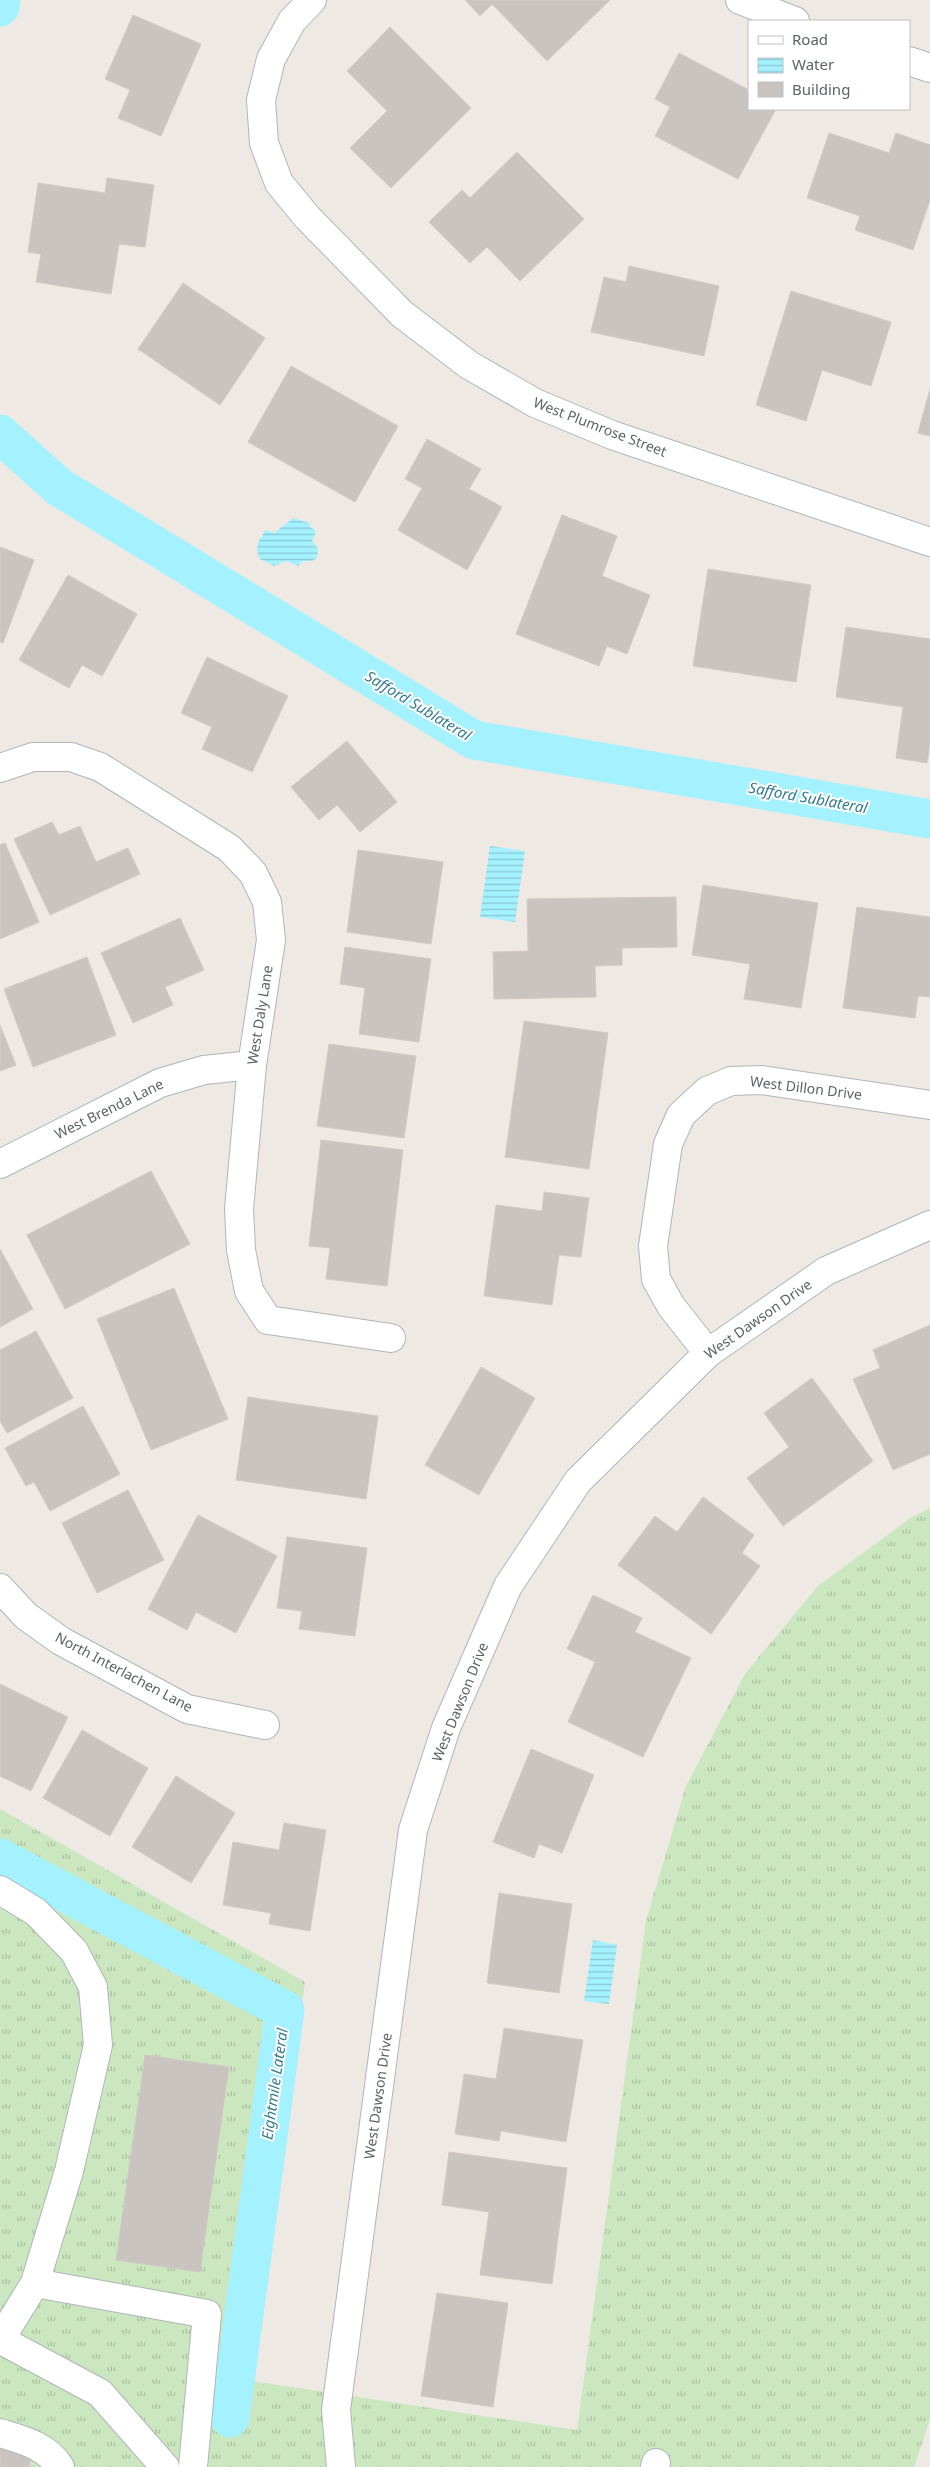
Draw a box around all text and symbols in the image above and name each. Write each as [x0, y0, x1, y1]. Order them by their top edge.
legend [748, 20, 910, 110]
text: Road [792, 29, 828, 49]
text: Water [792, 54, 834, 74]
text: Building [792, 79, 850, 99]
street label: West Plumrose Street [531, 392, 669, 461]
water label: Safford Sublateral [362, 666, 476, 745]
water label: Safford Sublateral [747, 777, 870, 817]
street label: West Daly Lane [242, 964, 277, 1066]
street label: West Dillon Drive [749, 1071, 863, 1104]
street label: West Brenda Lane [51, 1074, 167, 1143]
street label: West Dawson Drive [700, 1274, 815, 1363]
street label: North Interlachen Lane [52, 1627, 196, 1716]
street label: West Dawson Drive [427, 1639, 492, 1764]
water label: Eightmile Lateral [256, 2026, 292, 2141]
street label: West Dawson Drive [359, 2032, 396, 2160]

